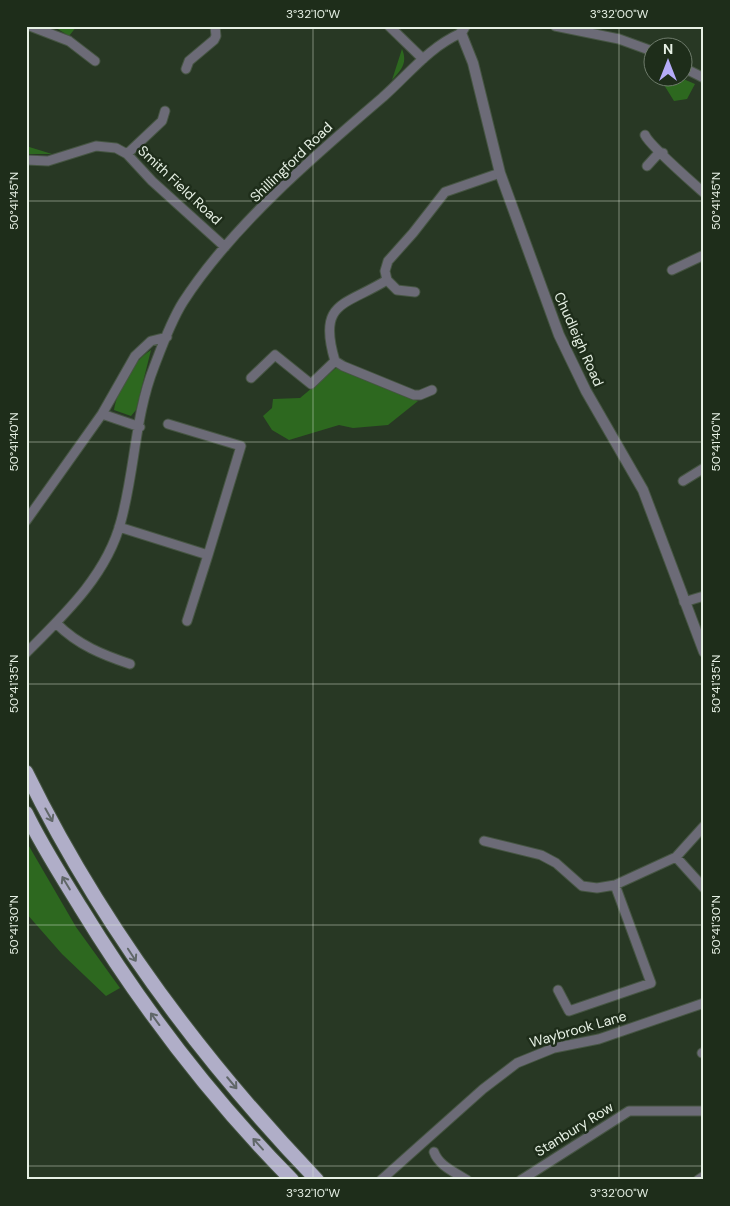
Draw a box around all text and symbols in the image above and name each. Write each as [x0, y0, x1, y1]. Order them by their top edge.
text: 3°32'10"W [286, 6, 340, 22]
text: 3°32'00"W [590, 6, 649, 22]
north arrow [642, 38, 692, 88]
text: N [663, 40, 673, 58]
street label: Shillingford Road [246, 118, 336, 206]
street label: Smith Field Road [134, 142, 226, 228]
text: 50°41'45"N [6, 172, 22, 230]
text: 50°41'45"N [708, 172, 724, 230]
street label: Chudleigh Road [550, 289, 608, 389]
text: 50°41'40"N [6, 412, 22, 472]
text: 50°41'40"N [708, 412, 724, 472]
text: 50°41'35"N [6, 655, 22, 713]
text: 50°41'35"N [708, 655, 724, 713]
one-way arrow [44, 808, 54, 822]
one-way arrow [60, 877, 70, 891]
text: 50°41'30"N [6, 895, 22, 955]
text: 50°41'30"N [708, 895, 724, 955]
one-way arrow [127, 947, 137, 961]
street label: Waybrook Lane [527, 1007, 629, 1051]
one-way arrow [150, 1012, 160, 1026]
one-way arrow [226, 1076, 237, 1089]
street label: Stanbury Row [531, 1098, 617, 1160]
one-way arrow [252, 1138, 264, 1151]
text: 3°32'10"W [286, 1185, 340, 1201]
text: 3°32'00"W [590, 1185, 649, 1201]

